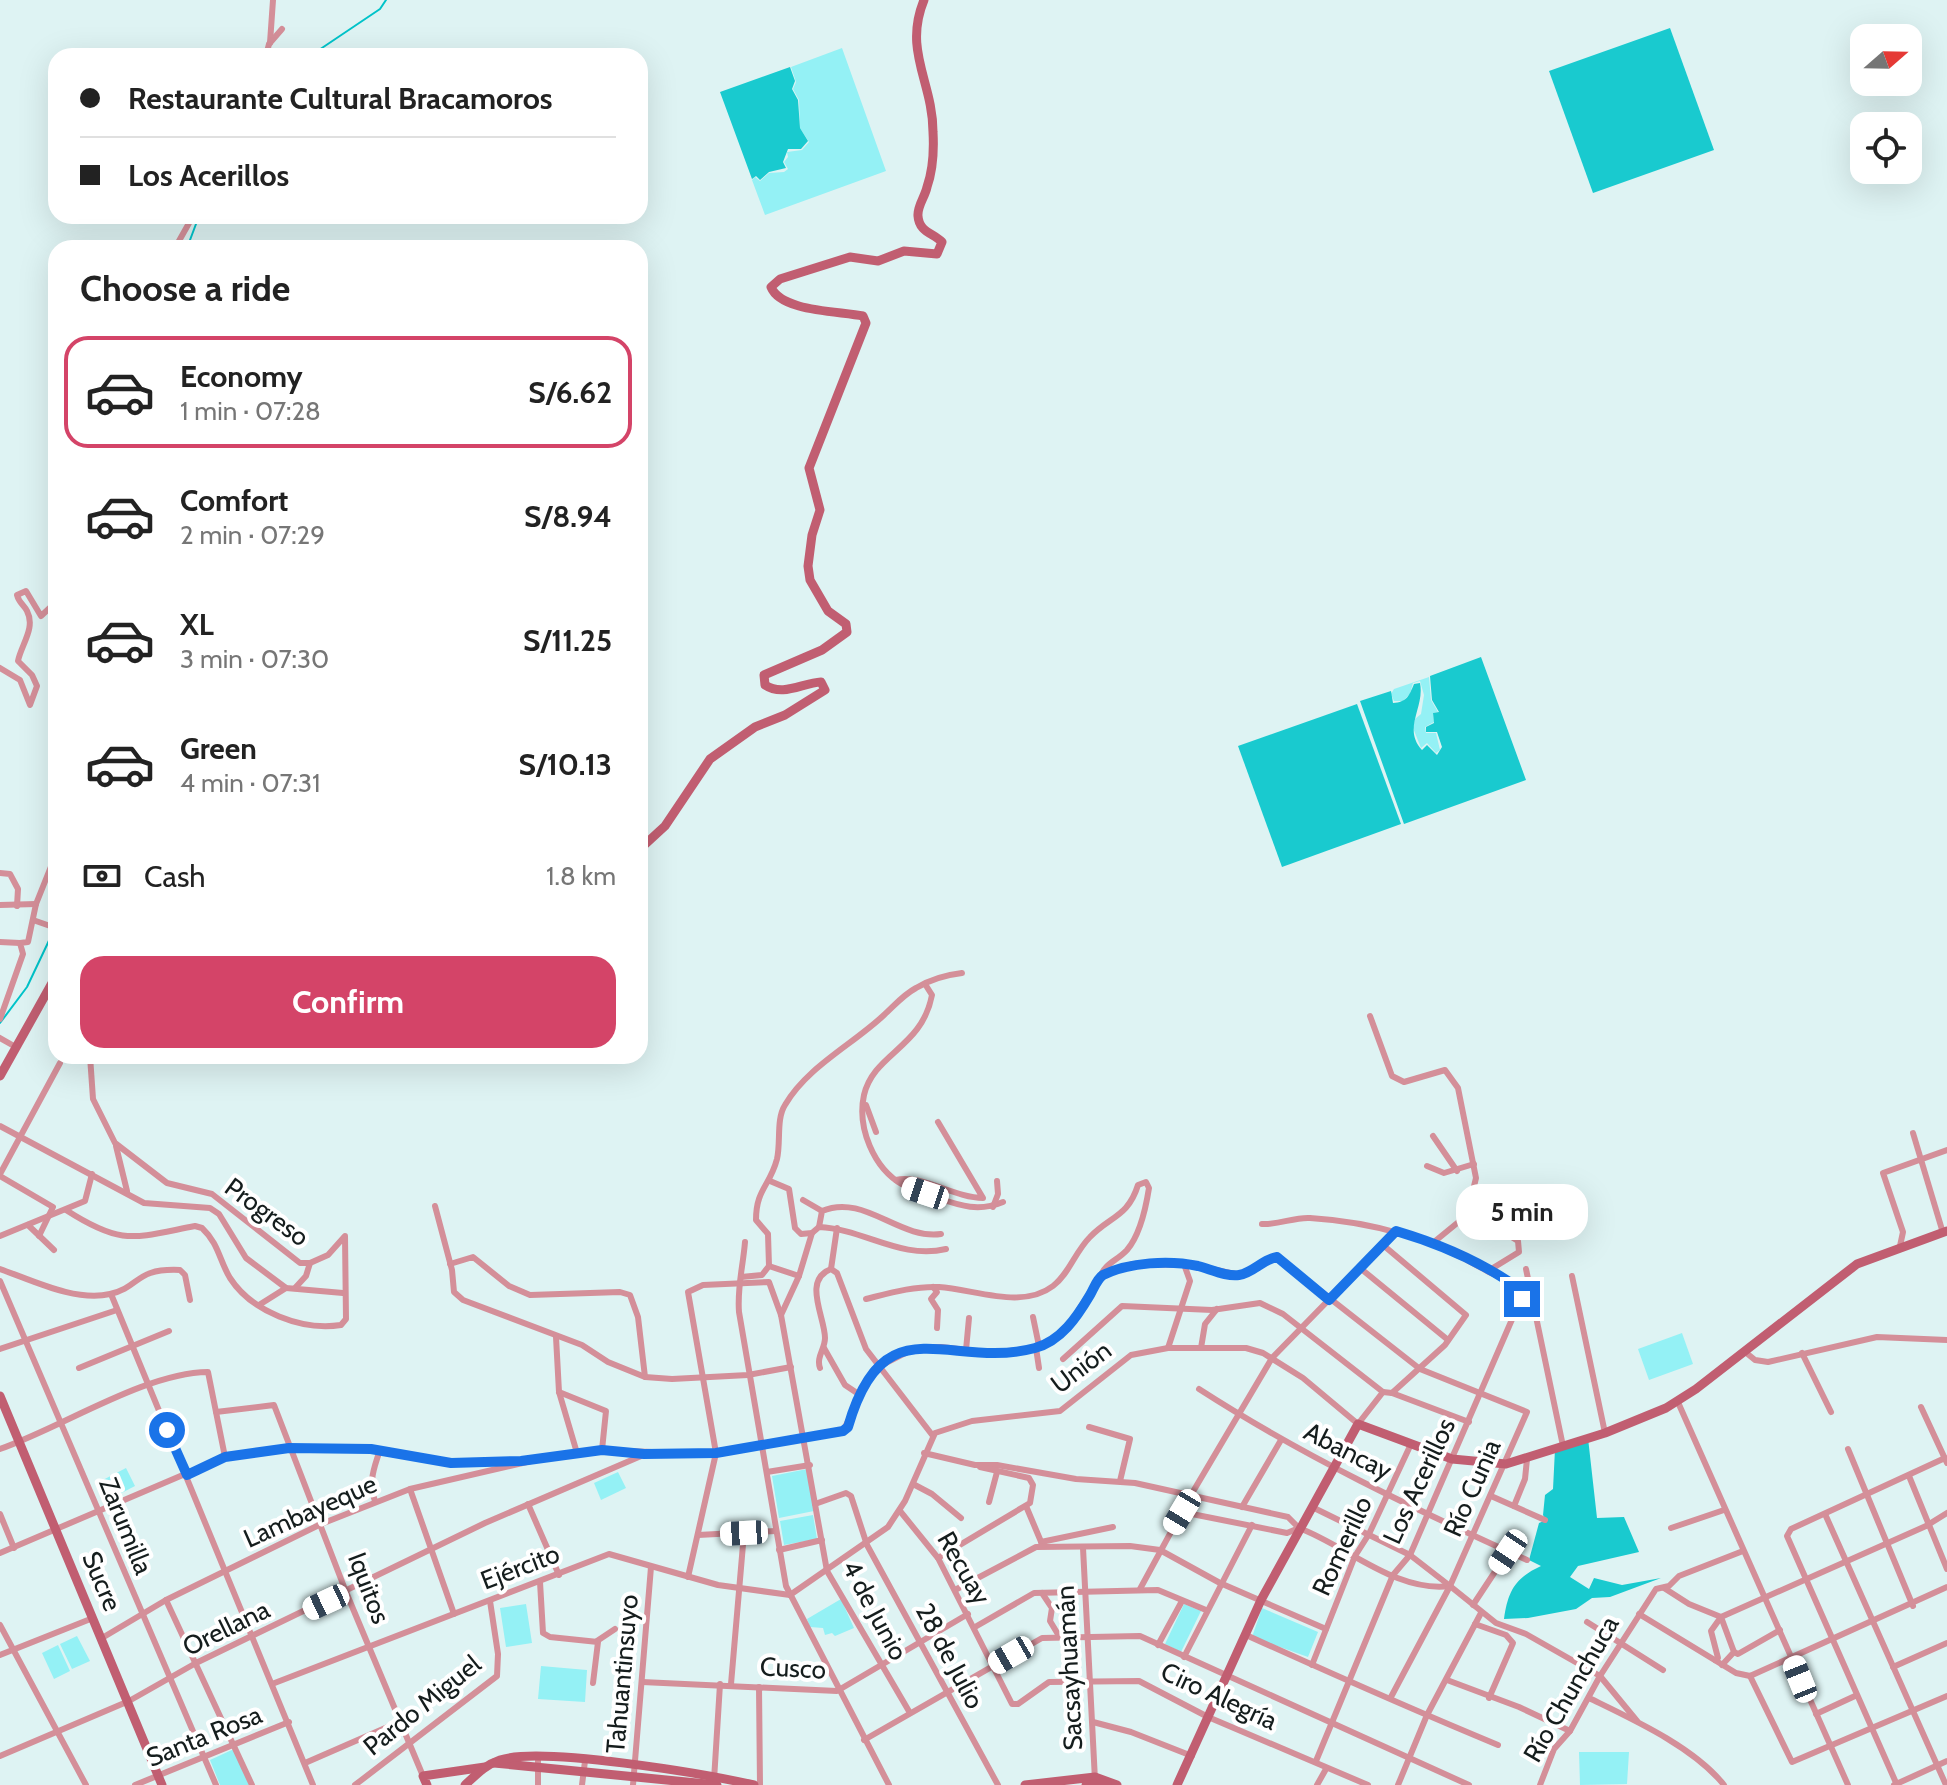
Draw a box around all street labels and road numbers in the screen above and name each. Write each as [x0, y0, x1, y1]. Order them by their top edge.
street label: Progreso [219, 1171, 315, 1253]
street label: Unión [1044, 1334, 1118, 1400]
street label: Los Acerillos [1376, 1413, 1462, 1549]
street label: Abancay [1299, 1415, 1397, 1487]
street label: Río Cunia [1436, 1434, 1508, 1542]
street label: Lambayeque [238, 1467, 382, 1555]
street label: Zarumilla [92, 1473, 160, 1579]
street label: Romerillo [1305, 1491, 1379, 1601]
street label: Recuay [930, 1526, 998, 1610]
street label: Ejército [476, 1537, 564, 1597]
street label: Sucre [75, 1546, 129, 1616]
street label: Iquitos [341, 1548, 397, 1628]
street label: 4 de Junio [835, 1554, 915, 1666]
street label: Sacsayhuamán [1049, 1585, 1089, 1751]
street label: Orellana [177, 1593, 275, 1663]
street label: Tahuantinsuyo [599, 1593, 645, 1755]
street label: 28 de Julio [909, 1598, 991, 1714]
street label: Río Chunchuca [1516, 1610, 1626, 1768]
street label: Pardo Miguel [357, 1648, 487, 1762]
street label: Cusco [759, 1650, 827, 1686]
street label: Ciro Alegría [1156, 1655, 1283, 1737]
street label: Santa Rosa [142, 1698, 267, 1774]

